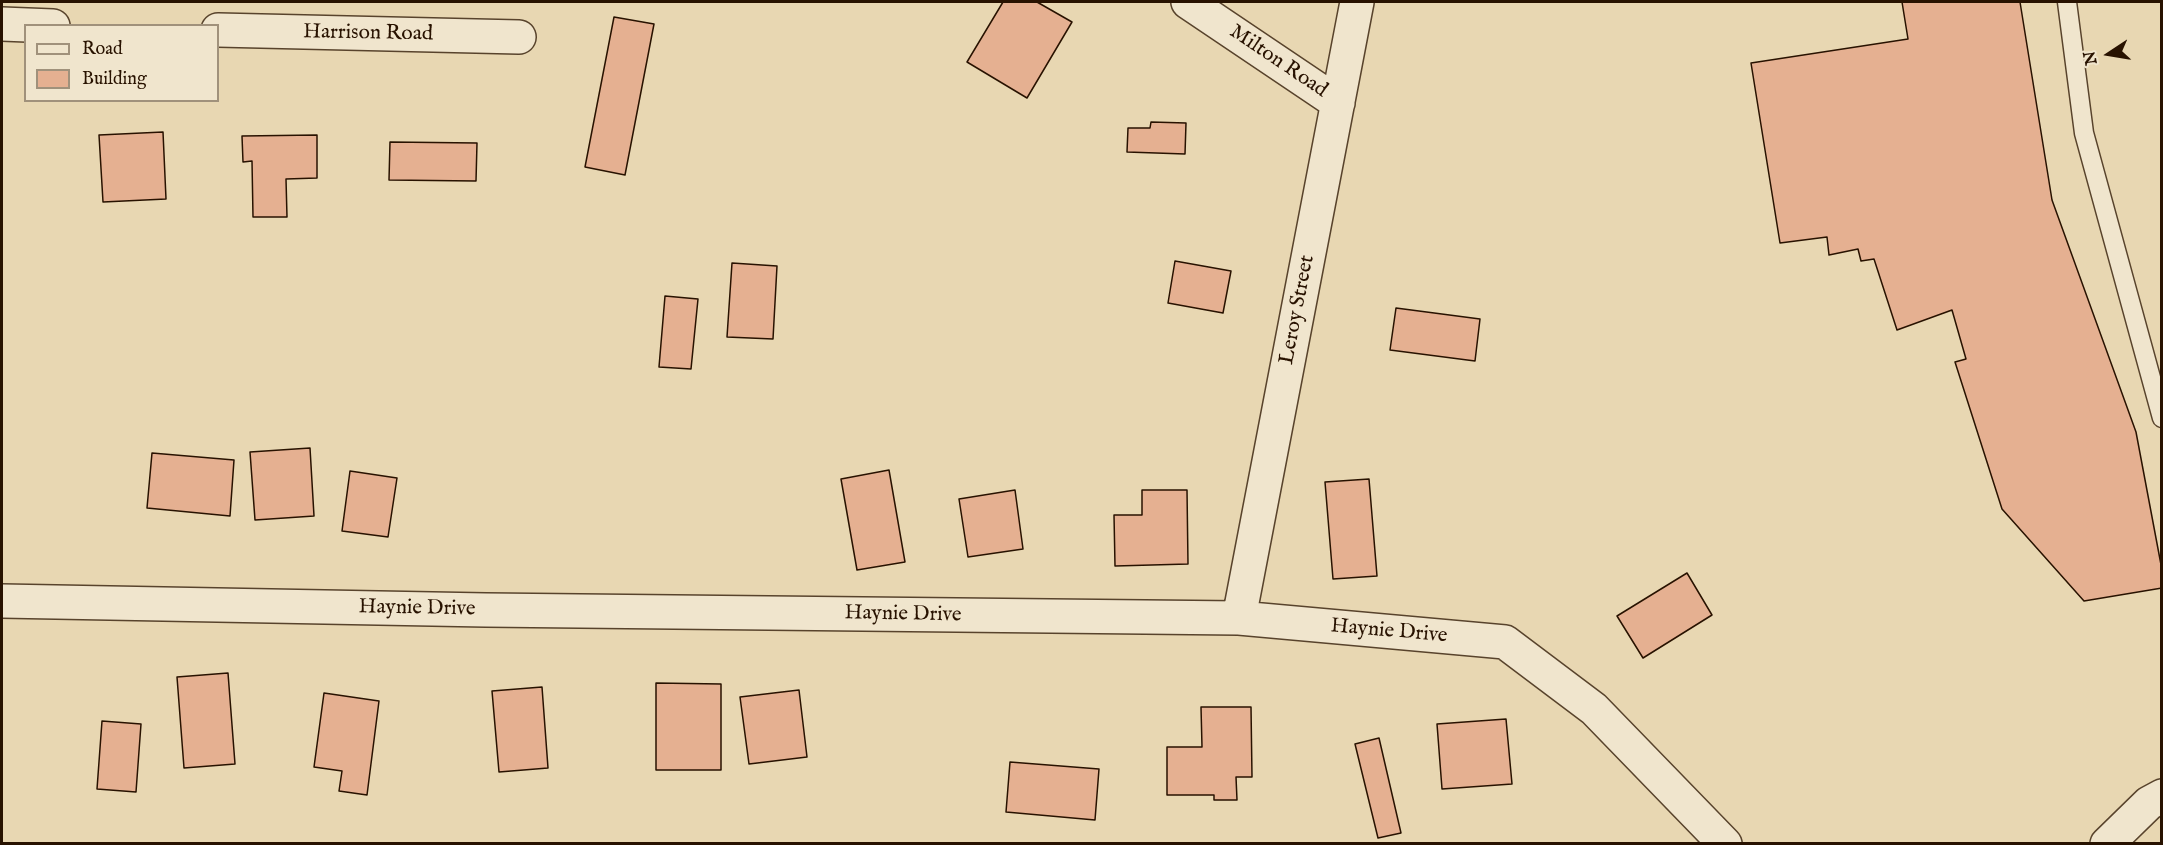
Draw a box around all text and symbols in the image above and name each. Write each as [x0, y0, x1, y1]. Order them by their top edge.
street label: Harrison Road [303, 20, 433, 48]
street label: Milton Road [1224, 20, 1332, 104]
legend [24, 24, 219, 102]
north arrow [2079, 24, 2139, 84]
text: Road [82, 38, 123, 61]
text: N [2080, 49, 2103, 67]
text: Building [82, 68, 147, 91]
street label: Leroy Street [1275, 253, 1321, 367]
street label: Haynie Drive [358, 595, 476, 623]
street label: Haynie Drive [844, 601, 962, 629]
street label: Haynie Drive [1330, 614, 1448, 650]

